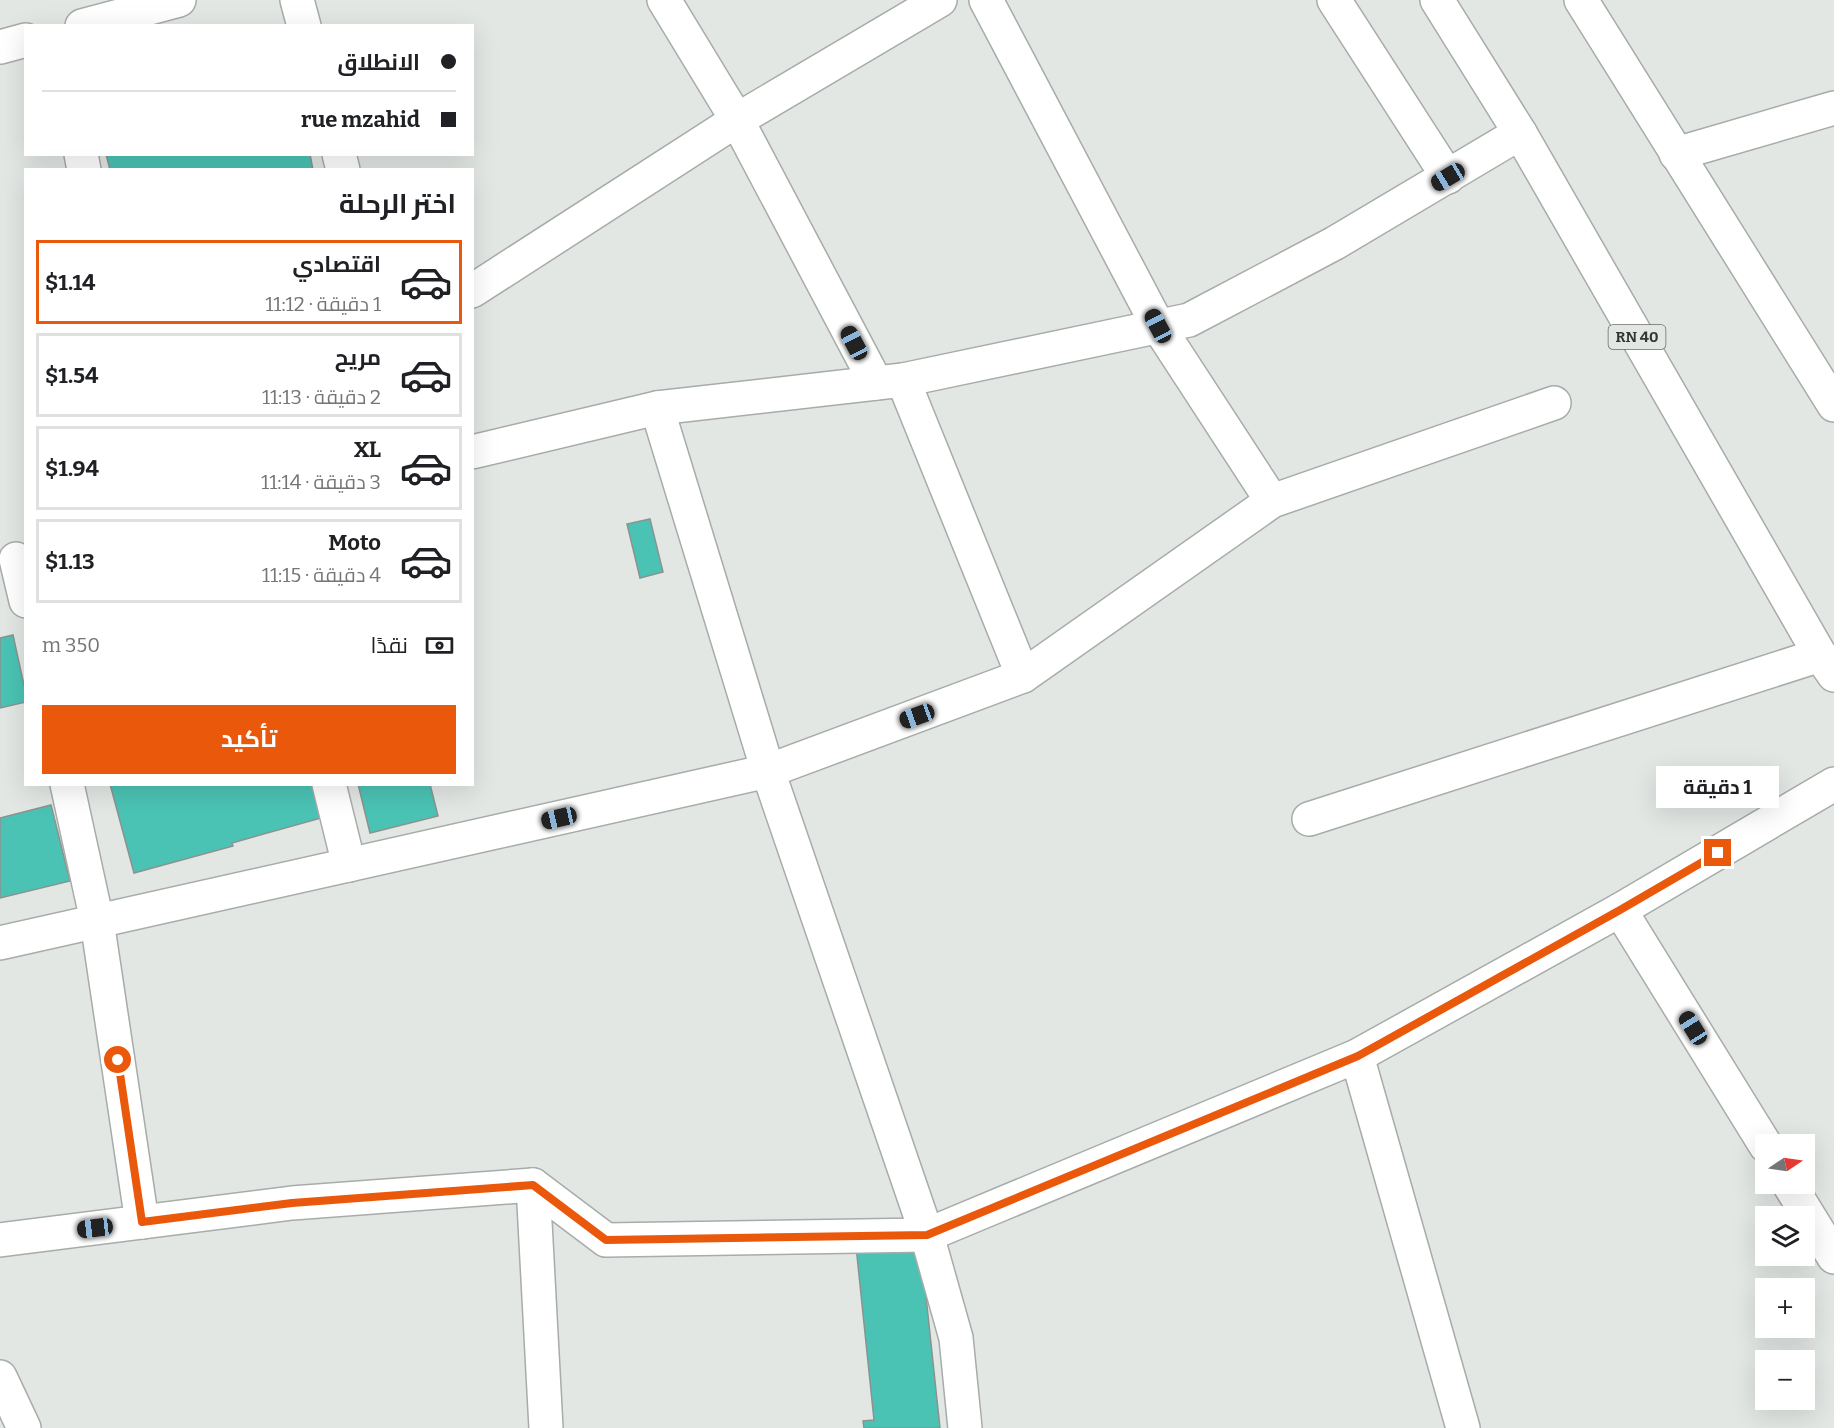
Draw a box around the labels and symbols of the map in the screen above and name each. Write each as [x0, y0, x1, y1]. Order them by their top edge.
car [1428, 160, 1468, 194]
car [1142, 306, 1174, 346]
car [838, 323, 870, 363]
road number: RN 40 [1608, 325, 1666, 349]
car [897, 701, 937, 731]
callout: 1 دقيقة [1656, 766, 1780, 808]
car [539, 805, 579, 831]
route end [1704, 839, 1731, 866]
car [1676, 1008, 1710, 1048]
route start [104, 1046, 131, 1073]
north arrow [1755, 1134, 1815, 1194]
car [76, 1217, 114, 1239]

